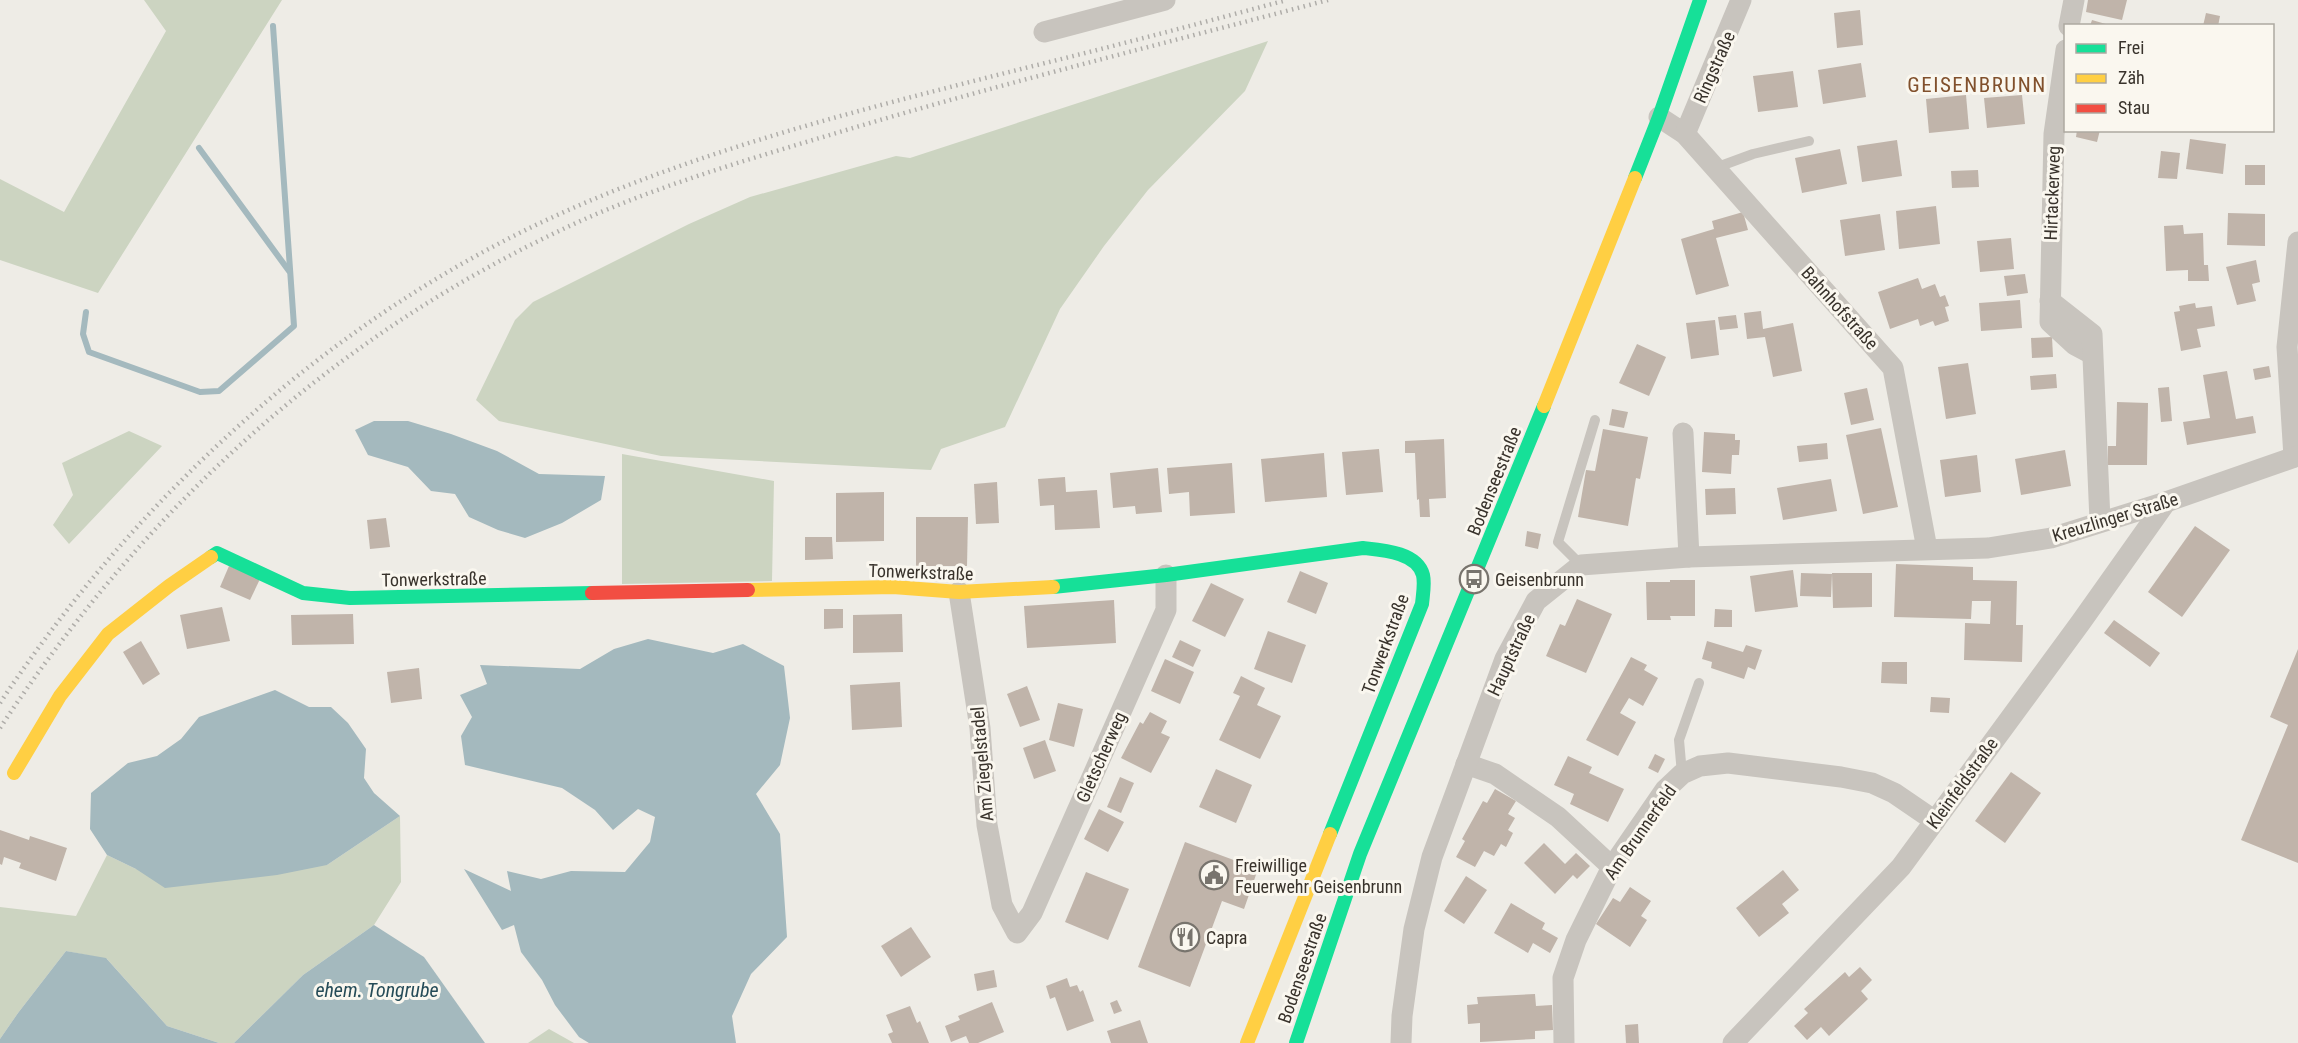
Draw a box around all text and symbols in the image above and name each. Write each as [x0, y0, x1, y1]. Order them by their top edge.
legend [2064, 24, 2274, 132]
street label: Ringstraße [1689, 28, 1739, 106]
text: Frei [2118, 37, 2144, 58]
text: Zäh [2118, 67, 2145, 88]
district label: GEISENBRUNN [1907, 73, 2047, 97]
text: Stau [2118, 97, 2150, 118]
street label: Hirtackerweg [2040, 145, 2064, 241]
street label: Bahnhofstraße [1797, 262, 1883, 354]
street label: Bodenseestraße [1463, 424, 1525, 538]
street label: Kreuzlinger Straße [2050, 488, 2180, 546]
street label: Tonwerkstraße [868, 560, 974, 584]
bus stop icon: Geisenbrunn [1458, 563, 1490, 595]
street label: Tonwerkstraße [381, 568, 487, 590]
place label: Geisenbrunn [1495, 569, 1584, 590]
street label: Tonwerkstraße [1357, 591, 1413, 697]
street label: Hauptstraße [1483, 611, 1539, 699]
street label: Am Ziegelstadel [967, 706, 997, 822]
street label: Gletscherweg [1072, 708, 1130, 806]
street label: Kleinfeldstraße [1922, 733, 2002, 833]
street label: Am Brunnerfeld [1600, 781, 1680, 883]
place label: Freiwillige Feuerwehr Geisenbrunn [1235, 855, 1402, 897]
public building icon: Freiwillige Feuerwehr Geisenbrunn [1198, 859, 1230, 891]
street label: Bodenseestraße [1273, 910, 1331, 1026]
restaurant icon: Capra [1169, 921, 1201, 953]
place label: Capra [1206, 927, 1247, 948]
water label: ehem. Tongrube [315, 978, 439, 1002]

